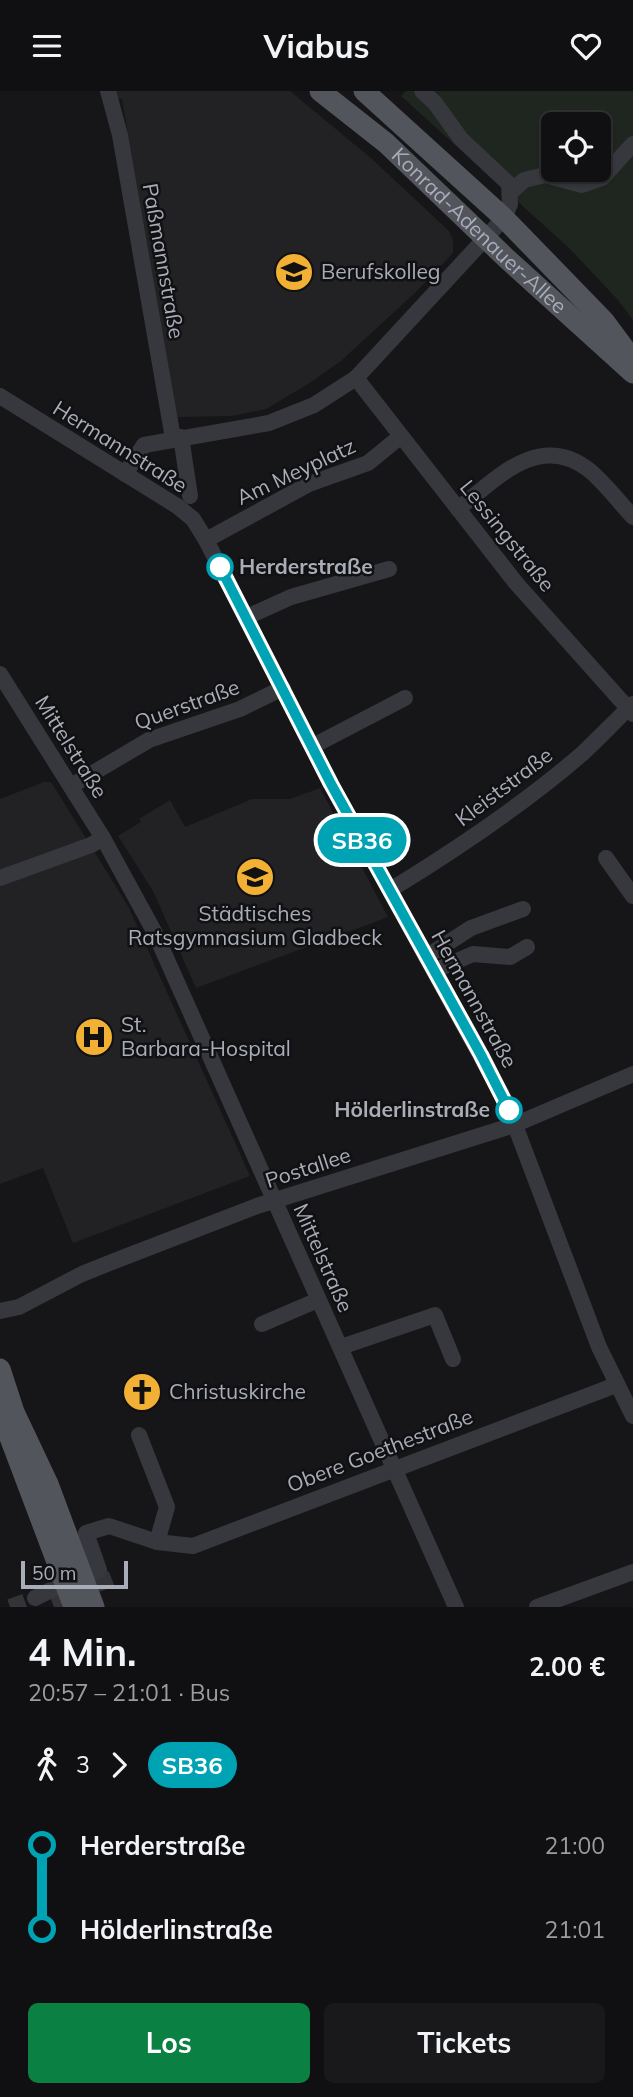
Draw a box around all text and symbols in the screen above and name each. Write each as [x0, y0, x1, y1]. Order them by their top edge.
text: Viabus [263, 26, 370, 66]
icon: menu [28, 27, 66, 65]
icon: heart [567, 27, 605, 65]
map controls [541, 112, 611, 182]
button: locate [541, 112, 611, 182]
street label: Konrad-Adenauer-Allee [387, 142, 573, 319]
street label: Paßmannstraße [138, 181, 190, 341]
school or university icon: Berufskolleg [273, 251, 315, 293]
place label: Berufskolleg [321, 258, 440, 284]
street label: Hermannstraße [49, 395, 192, 498]
street label: Am Meyplatz [232, 432, 359, 510]
street label: Lessingstraße [455, 474, 561, 596]
place label: Herderstraße [239, 553, 373, 579]
marker: Herderstraße [207, 554, 233, 580]
street label: Querstraße [131, 673, 243, 735]
street label: Mittelstraße [30, 690, 114, 803]
street label: Kleiststraße [450, 741, 557, 831]
line badge: SB36 [313, 817, 411, 863]
text: SB36 [332, 825, 392, 855]
school or university icon: Städtisches Ratsgymnasium Gladbeck [234, 856, 276, 898]
place label: Städtisches Ratsgymnasium Gladbeck [128, 900, 382, 950]
street label: Hermannstraße [426, 925, 523, 1072]
place label: St. Barbara-Hospital [121, 1011, 291, 1061]
hospital icon: St. Barbara-Hospital [73, 1016, 115, 1058]
place label: Hölderlinstraße [334, 1096, 490, 1122]
marker: Hölderlinstraße [496, 1097, 522, 1123]
street label: Postallee [262, 1141, 354, 1193]
street label: Mittelstraße [288, 1199, 359, 1316]
church icon: Christuskirche [121, 1371, 163, 1413]
place label: Christuskirche [169, 1378, 306, 1404]
street label: Obere Goethestraße [283, 1403, 476, 1497]
scale bar [21, 1558, 128, 1590]
text: 50 m [32, 1561, 76, 1585]
text: 4 Min. [28, 1628, 137, 1676]
text: 2.00 € [529, 1650, 605, 1683]
text: 20:57 – 21:01 · Bus [28, 1678, 230, 1707]
icon: walk [28, 1746, 66, 1784]
icon: forward [100, 1746, 138, 1784]
text: 3 [76, 1750, 90, 1779]
text: SB36 [162, 1750, 223, 1780]
text: Herderstraße [80, 1829, 246, 1862]
text: 21:00 [545, 1831, 605, 1860]
text: Hölderlinstraße [80, 1913, 273, 1946]
text: 21:01 [545, 1915, 605, 1944]
button: Los [28, 2003, 310, 2083]
button: Tickets [324, 2003, 605, 2083]

